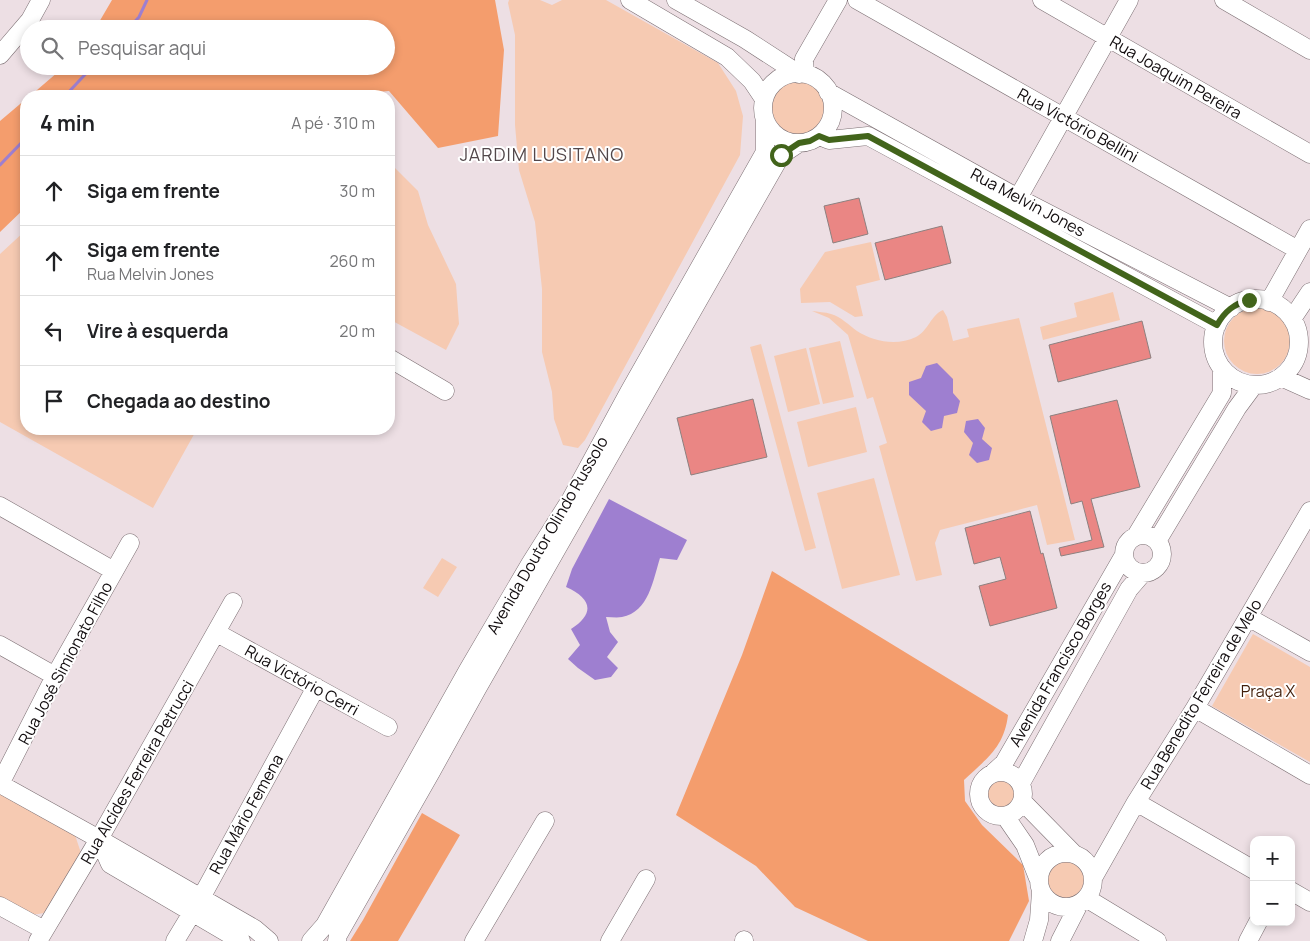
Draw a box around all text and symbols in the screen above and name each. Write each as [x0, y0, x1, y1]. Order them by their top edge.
search box [20, 20, 395, 75]
street label: Rua Joaquim Pereira [1106, 30, 1246, 124]
icon: search [38, 34, 66, 62]
text: Pesquisar aqui [78, 35, 206, 61]
street label: Rua Victório Bellini [1014, 83, 1142, 167]
text: 4 min [40, 109, 95, 137]
text: A pé · 310 m [291, 112, 375, 134]
district label: JARDIM LUSITANO [460, 142, 624, 166]
route start [770, 144, 793, 167]
street label: Rua Melvin Jones [967, 163, 1089, 241]
icon: ahead [40, 177, 68, 205]
text: Siga em frente [87, 178, 220, 204]
text: 30 m [340, 180, 375, 202]
text: Siga em frente [87, 237, 220, 263]
icon: ahead [40, 247, 68, 275]
text: 260 m [329, 250, 375, 272]
text: Rua Melvin Jones [87, 263, 214, 285]
route end [1238, 289, 1261, 312]
icon: left [40, 317, 68, 345]
text: Vire à esquerda [87, 318, 228, 344]
text: 20 m [339, 320, 375, 342]
icon: arrive [40, 387, 68, 415]
text: Chegada ao destino [87, 388, 270, 414]
street label: Avenida Doutor Olindo Russolo [481, 432, 613, 638]
street label: Rua José Simionato Filho [13, 578, 117, 748]
street label: Avenida Francisco Borges [1004, 578, 1116, 750]
street label: Rua Benedito Ferreira de Melo [1135, 595, 1267, 793]
street label: Rua Victório Cerri [241, 639, 363, 721]
street label: Rua Alcídes Ferreira Petrucci [75, 676, 199, 868]
park label: Praça X [1241, 680, 1296, 702]
street label: Rua Mário Femena [204, 750, 288, 878]
map controls [1250, 836, 1295, 926]
button: + [1250, 836, 1295, 881]
button: − [1250, 881, 1295, 926]

